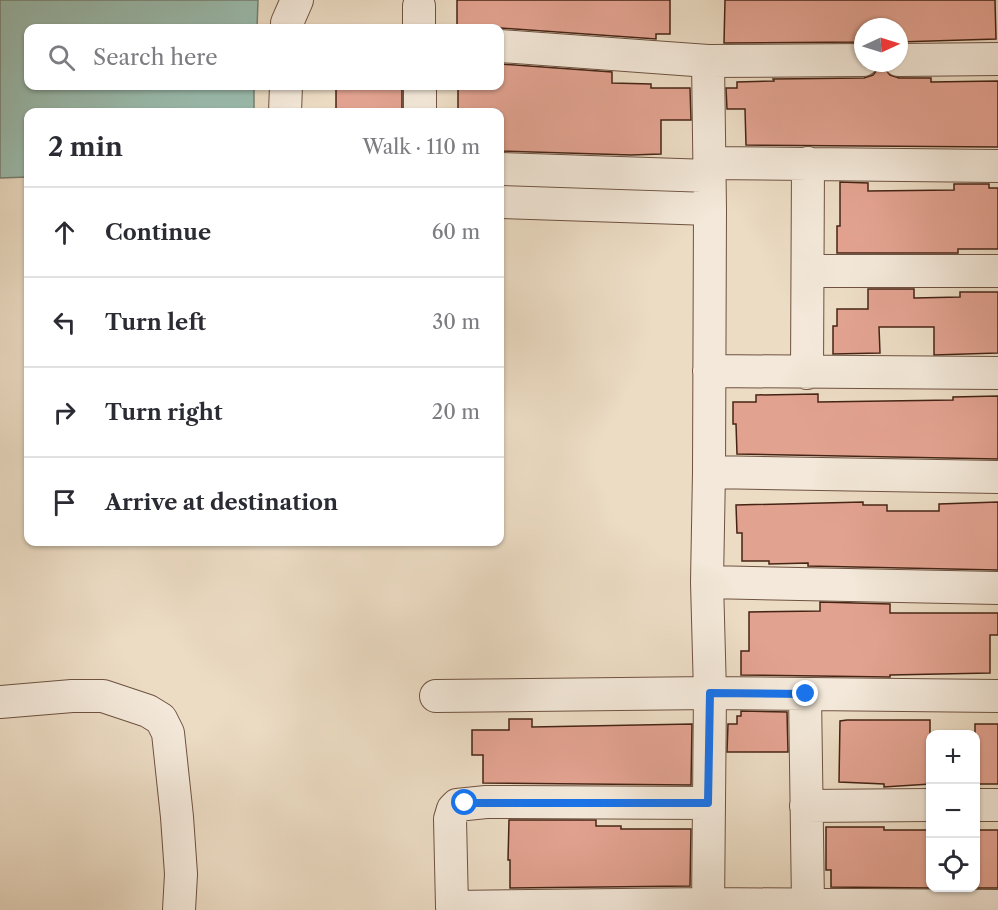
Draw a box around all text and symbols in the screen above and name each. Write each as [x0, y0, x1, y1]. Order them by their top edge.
north arrow [854, 18, 908, 72]
search box [24, 24, 504, 90]
icon: search [45, 41, 78, 74]
text: Search here [93, 44, 218, 71]
text: 2 min [48, 131, 123, 163]
text: Walk · 110 m [363, 135, 480, 159]
icon: ahead [48, 216, 81, 249]
text: Continue [105, 219, 211, 246]
text: 60 m [432, 220, 480, 244]
icon: left [48, 306, 81, 339]
text: Turn left [105, 309, 206, 336]
text: 30 m [432, 310, 480, 334]
icon: right [48, 396, 81, 429]
text: Turn right [105, 399, 223, 426]
text: 20 m [432, 400, 480, 424]
icon: arrive [48, 486, 81, 519]
text: Arrive at destination [105, 489, 338, 516]
route end [792, 680, 818, 706]
map controls [926, 730, 980, 892]
button: + [926, 730, 980, 784]
button: − [926, 784, 980, 838]
route start [451, 789, 477, 815]
button: locate [926, 838, 980, 892]

